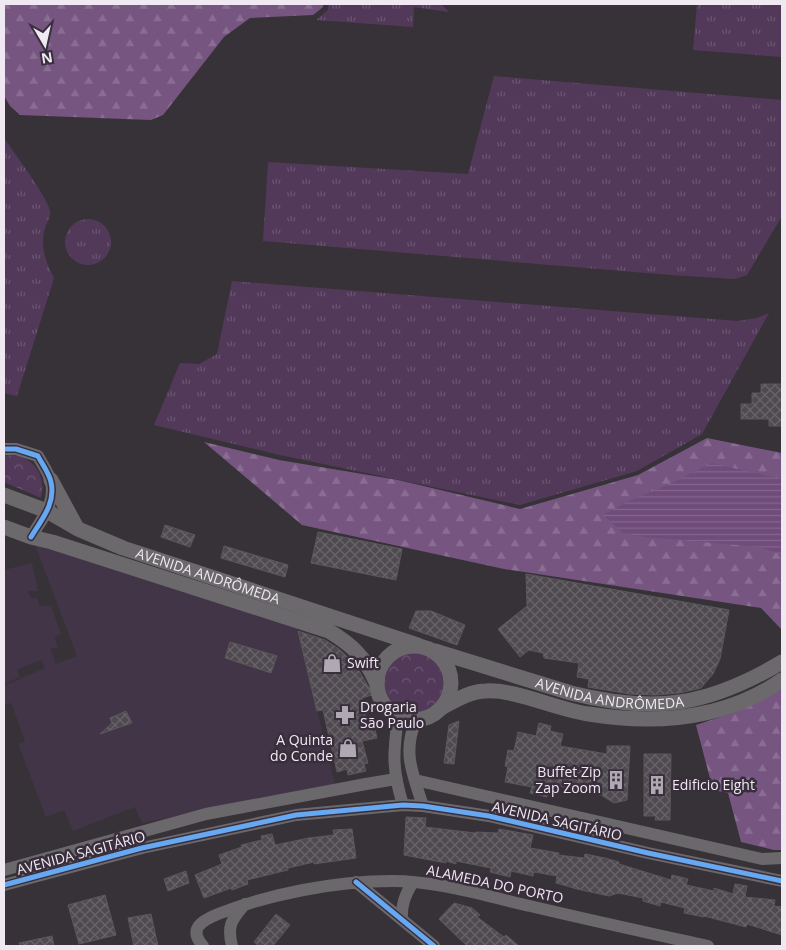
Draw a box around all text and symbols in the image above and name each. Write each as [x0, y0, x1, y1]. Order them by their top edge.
north arrow [20, 20, 70, 70]
text: N [40, 48, 54, 69]
street label: AVENIDA ANDRÔMEDA [134, 543, 283, 608]
shop icon: Swift [321, 652, 343, 674]
place label: Swift [347, 653, 379, 672]
street label: AVENIDA ANDRÔMEDA [533, 673, 685, 713]
place label: Drogaria São Paulo [360, 697, 424, 732]
pharmacy icon: Drogaria São Paulo [334, 704, 356, 726]
place label: A Quinta do Conde [270, 730, 333, 765]
shop icon: A Quinta do Conde [337, 737, 359, 759]
place label: Buffet Zip Zap Zoom [535, 762, 601, 797]
building icon: Buffet Zip Zap Zoom [605, 769, 627, 791]
building icon: Edificio Eight [646, 774, 668, 796]
place label: Edificio Eight [672, 775, 755, 794]
street label: AVENIDA SAGITÁRIO [490, 796, 624, 845]
street label: AVENIDA SAGITÁRIO [14, 826, 148, 879]
street label: ALAMEDA DO PORTO [425, 860, 565, 907]

